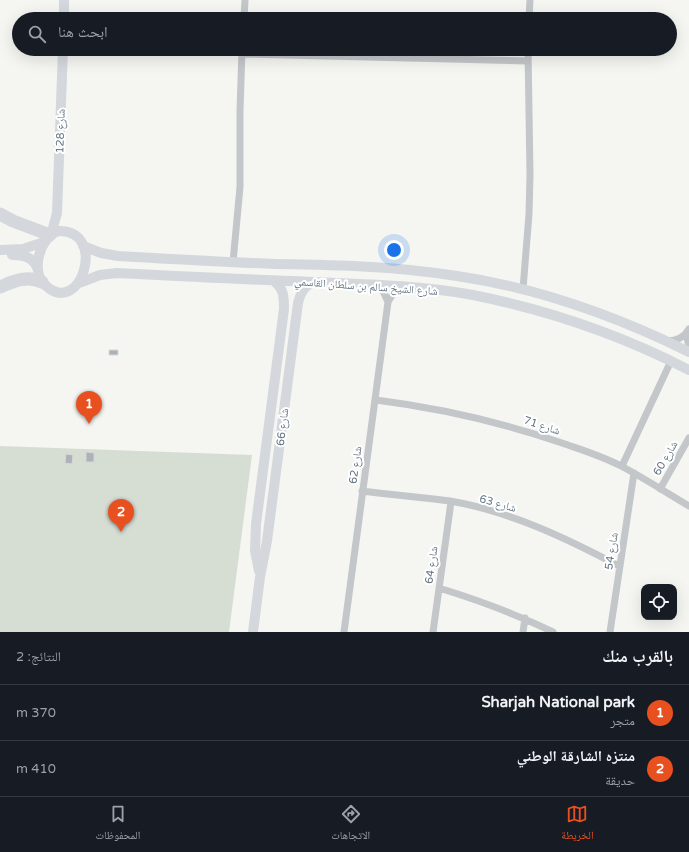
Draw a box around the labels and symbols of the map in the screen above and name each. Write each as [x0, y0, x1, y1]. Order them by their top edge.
street label: شارع 128 [53, 109, 68, 153]
your location [384, 240, 404, 260]
street label: شارع الشيخ سالم بن سلطان القاسمي [294, 275, 438, 300]
pin: 1 [76, 391, 102, 424]
street label: شارع 66 [274, 408, 291, 447]
street label: شارع 71 [522, 413, 562, 437]
street label: شارع 60 [650, 439, 680, 478]
street label: شارع 62 [346, 446, 365, 485]
street label: شارع 63 [478, 492, 518, 515]
pin: 2 [108, 499, 134, 532]
street label: شارع 54 [602, 531, 621, 571]
street label: شارع 64 [422, 546, 441, 585]

